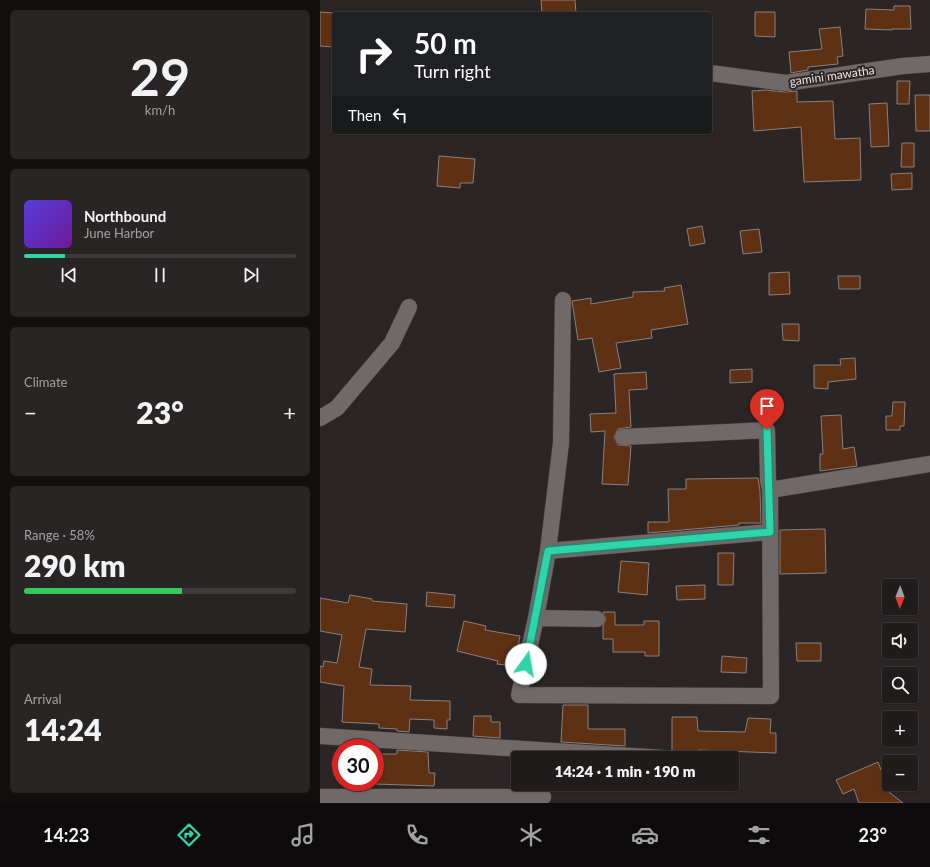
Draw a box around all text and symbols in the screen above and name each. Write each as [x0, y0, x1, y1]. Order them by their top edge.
text: 50 m [414, 26, 477, 60]
icon: right [348, 28, 400, 80]
text: 29 [130, 45, 190, 107]
text: Turn right [414, 60, 491, 82]
street label: gamini mawatha [788, 62, 875, 89]
text: km/h [145, 102, 175, 118]
icon: left [389, 104, 411, 126]
text: Then [348, 106, 381, 124]
text: Northbound [84, 207, 166, 225]
text: June Harbor [84, 225, 154, 241]
icon: previous [58, 264, 80, 286]
icon: pause [149, 264, 171, 286]
icon: next [240, 264, 262, 286]
text: Climate [24, 374, 67, 390]
pin [750, 389, 784, 430]
text: 23° [136, 394, 184, 430]
icon: arrive [756, 395, 778, 417]
text: − [24, 399, 37, 426]
text: + [283, 399, 296, 426]
text: Range · 58% [24, 527, 95, 543]
text: 290 km [24, 547, 125, 583]
north arrow [882, 579, 918, 615]
map controls [882, 579, 918, 791]
button: sound [882, 623, 918, 659]
position arrow [505, 643, 547, 685]
button: search [882, 667, 918, 703]
text: Arrival [24, 691, 61, 707]
text: 14:24 [24, 711, 102, 747]
button: + [882, 711, 918, 747]
speed limit sign: 30 [332, 739, 384, 791]
button: − [882, 755, 918, 791]
text: 14:24 · 1 min · 190 m [554, 762, 696, 780]
icon: directions [175, 821, 203, 849]
icon: music [289, 821, 317, 849]
icon: phone [403, 821, 431, 849]
icon: climate [517, 821, 545, 849]
icon: car [631, 821, 659, 849]
icon: filters [745, 821, 773, 849]
text: 14:23 [43, 824, 89, 846]
text: 23° [859, 824, 887, 846]

